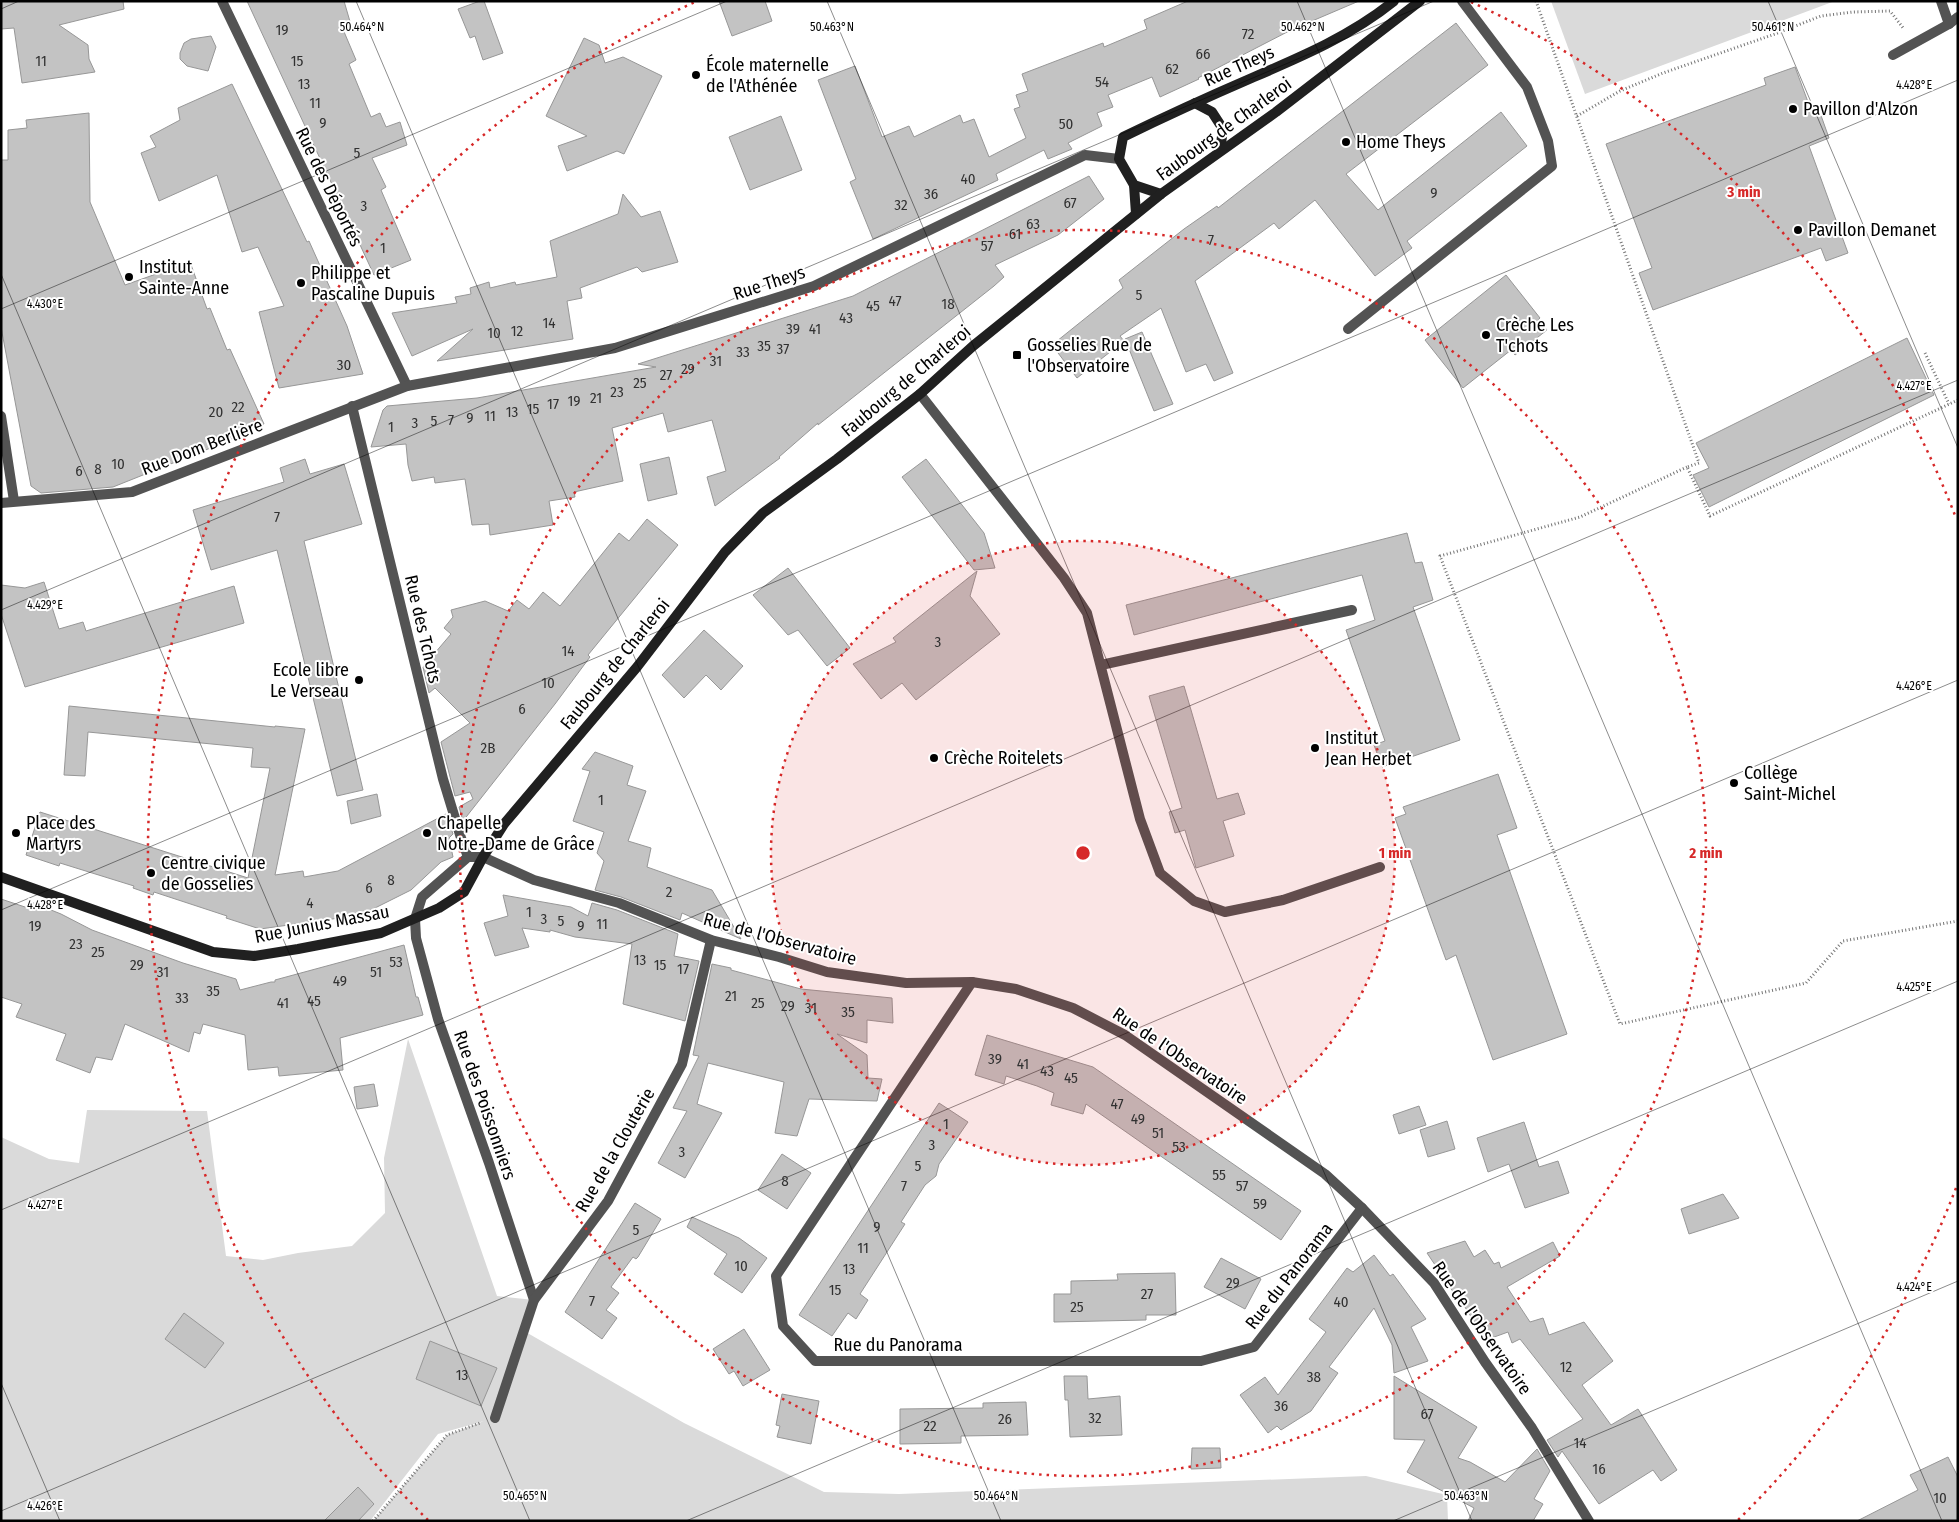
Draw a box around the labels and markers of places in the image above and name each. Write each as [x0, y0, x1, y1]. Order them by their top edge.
place label: École maternelle de l'Athénée [706, 53, 829, 97]
marker: École maternelle de l'Athénée [690, 69, 702, 81]
place label: Pavillon d'Alzon [1803, 98, 1918, 120]
marker: Pavillon d'Alzon [1787, 103, 1799, 115]
place label: Home Theys [1356, 131, 1446, 153]
marker: Home Theys [1340, 136, 1352, 148]
place label: Pavillon Demanet [1808, 219, 1937, 241]
marker: Pavillon Demanet [1792, 224, 1804, 236]
place label: Institut Sainte-Anne [139, 256, 229, 299]
place label: Philippe et Pascaline Dupuis [311, 262, 435, 305]
marker: Institut Sainte-Anne [123, 271, 135, 283]
marker: Philippe et Pascaline Dupuis [295, 277, 307, 289]
place label: Crèche Les T'chots [1496, 314, 1574, 357]
marker: Crèche Les T'chots [1480, 329, 1492, 341]
place label: Gosselies Rue de l'Observatoire [1027, 334, 1152, 377]
marker: Gosselies Rue de l'Observatoire [1011, 349, 1023, 361]
place label: Ecole libre Le Verseau [270, 659, 349, 702]
marker: Ecole libre Le Verseau [353, 674, 365, 686]
place label: Institut Jean Herbet [1325, 727, 1412, 770]
marker: Institut Jean Herbet [1309, 742, 1321, 754]
place label: Crèche Roitelets [944, 747, 1063, 769]
marker: Crèche Roitelets [928, 752, 940, 764]
place label: Collège Saint-Michel [1744, 762, 1836, 805]
marker: Collège Saint-Michel [1728, 777, 1740, 789]
place label: Place des Martyrs [26, 812, 96, 855]
place label: Chapelle Notre-Dame de Grâce [437, 812, 595, 855]
marker: Place des Martyrs [10, 827, 22, 839]
marker: Chapelle Notre-Dame de Grâce [421, 827, 433, 839]
centre of rings [1074, 844, 1092, 862]
place label: Centre civique de Gosselies [161, 852, 266, 895]
marker: Centre civique de Gosselies [145, 867, 157, 879]

